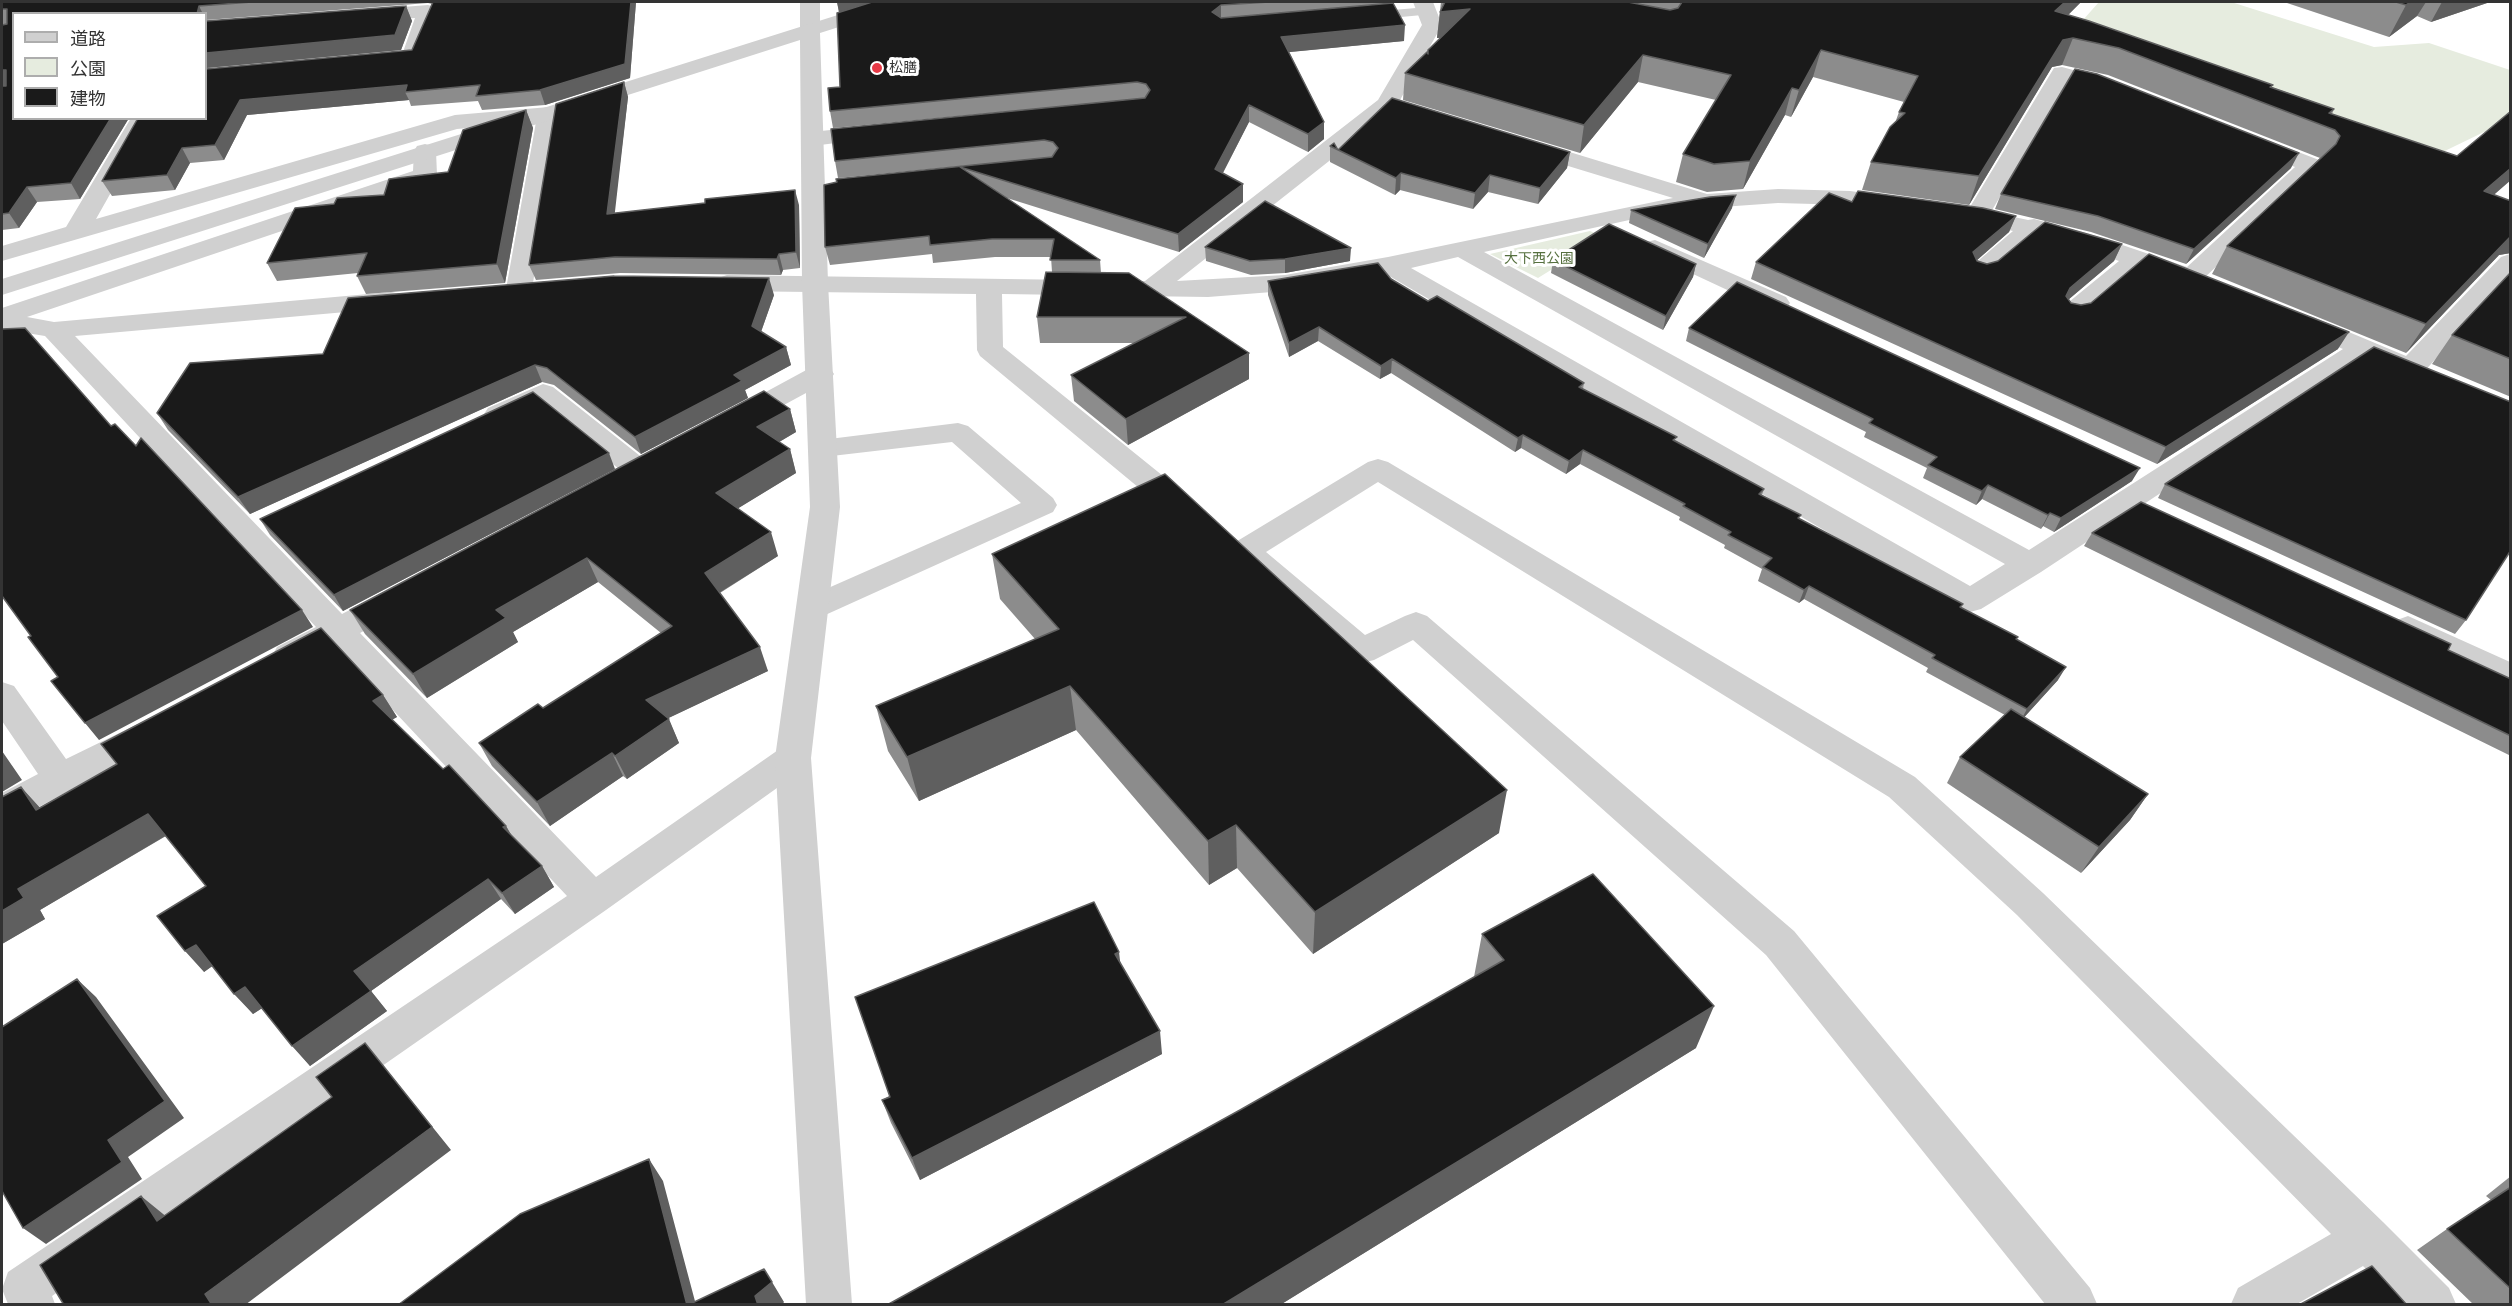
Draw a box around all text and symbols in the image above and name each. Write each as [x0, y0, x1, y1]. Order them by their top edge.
legend [12, 12, 207, 120]
text: 道路 [70, 28, 106, 50]
text: 公園 [70, 58, 106, 80]
place label: 松膳 [889, 60, 917, 76]
marker: 松膳 [870, 61, 884, 75]
text: 建物 [70, 88, 106, 110]
park label: 大下西公園 [1504, 251, 1574, 267]

